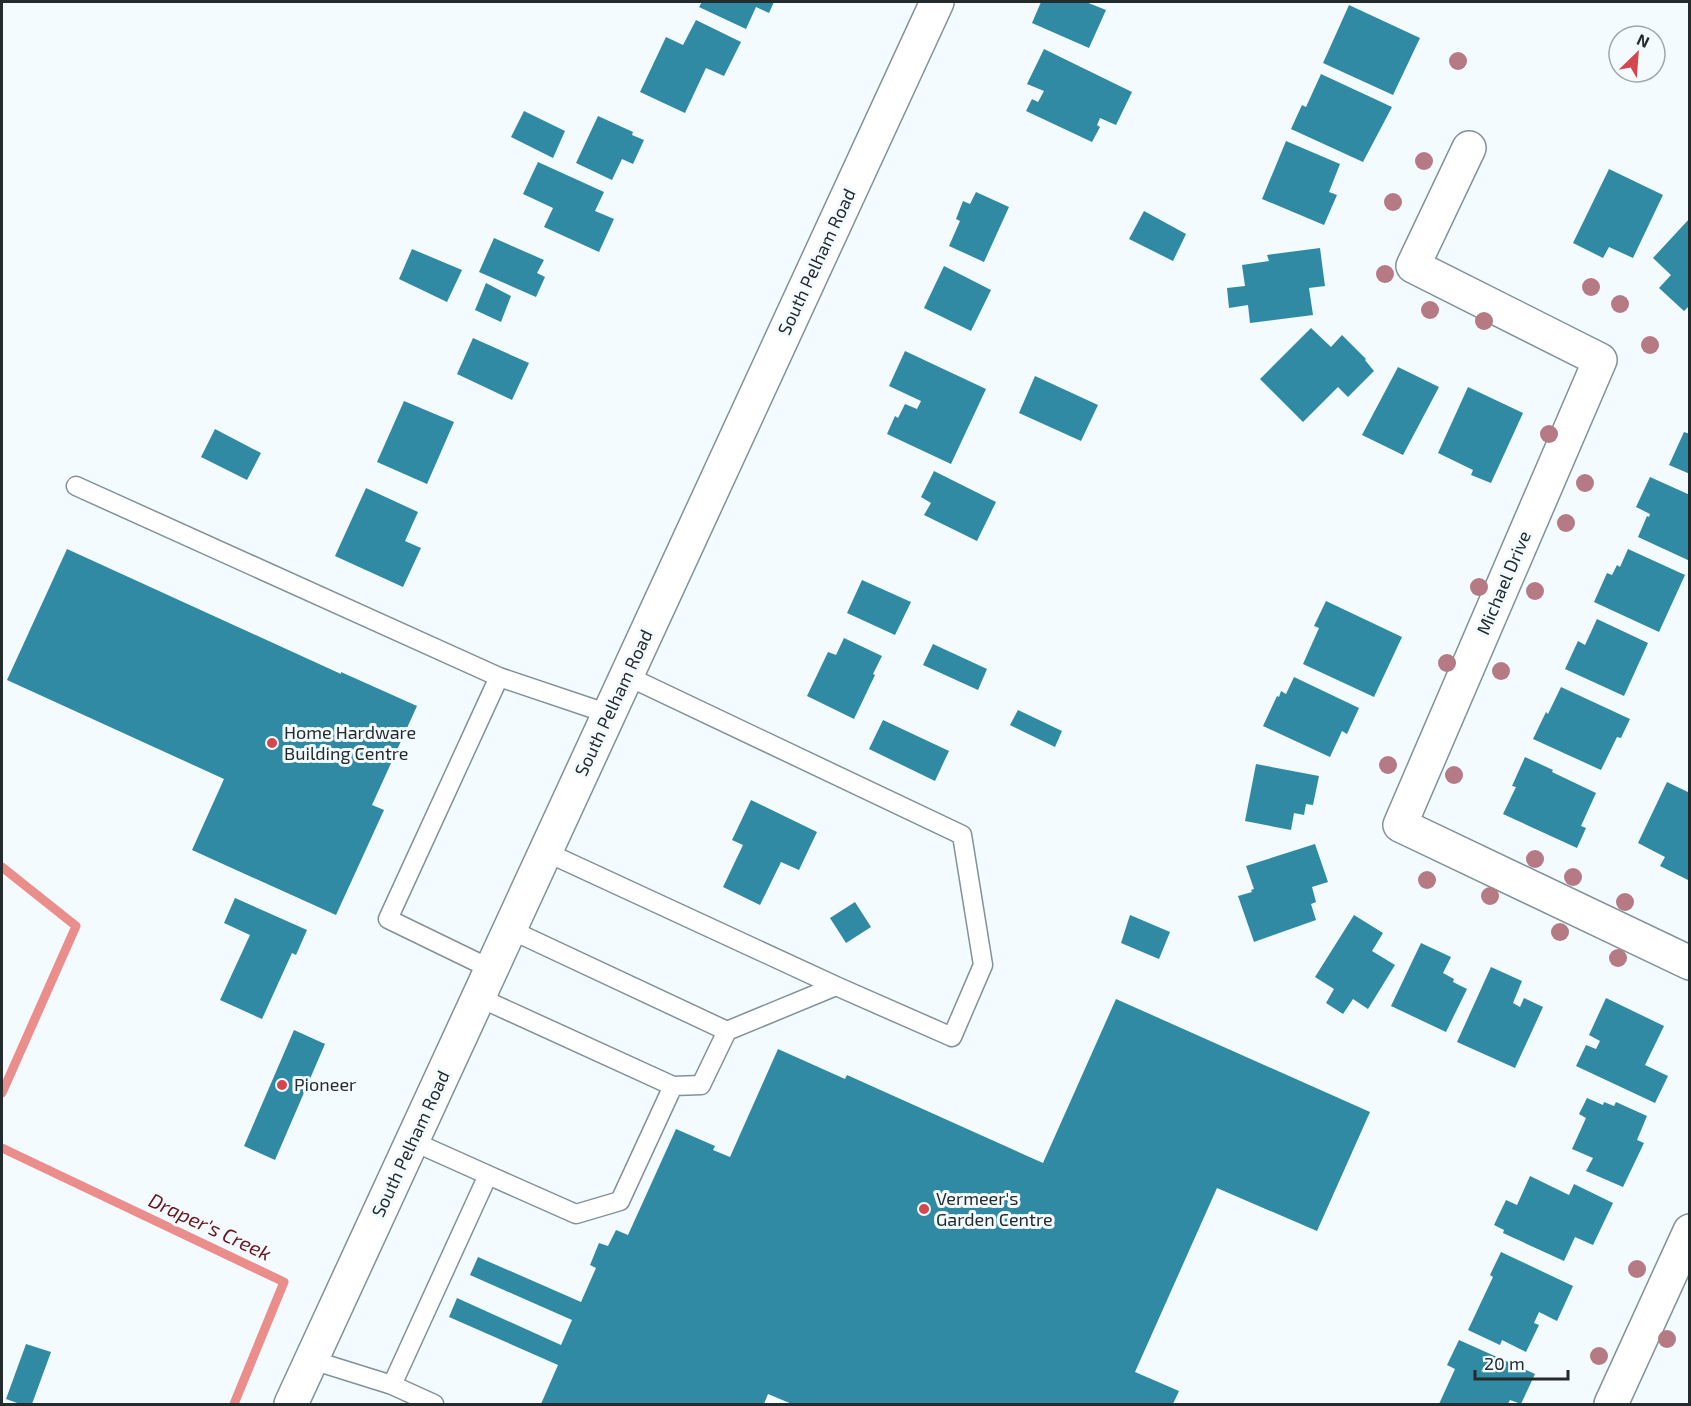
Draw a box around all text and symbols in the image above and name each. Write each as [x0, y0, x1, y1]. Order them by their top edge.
north arrow [1607, 24, 1667, 84]
text: N [1634, 29, 1653, 51]
street label: South Pelham Road [773, 185, 860, 338]
street label: Michael Drive [1471, 527, 1535, 638]
street label: South Pelham Road [570, 626, 657, 779]
place label: Home Hardware Building Centre [284, 721, 416, 764]
marker: Home Hardware Building Centre [265, 736, 279, 750]
street label: South Pelham Road [367, 1067, 454, 1220]
place label: Pioneer [294, 1073, 356, 1095]
marker: Pioneer [275, 1078, 289, 1092]
water label: Draper's Creek [145, 1187, 275, 1265]
place label: Vermeer's Garden Centre [936, 1187, 1053, 1230]
marker: Vermeer's Garden Centre [917, 1202, 931, 1216]
scale bar [1475, 1343, 1568, 1381]
text: 20 m [1484, 1352, 1525, 1374]

